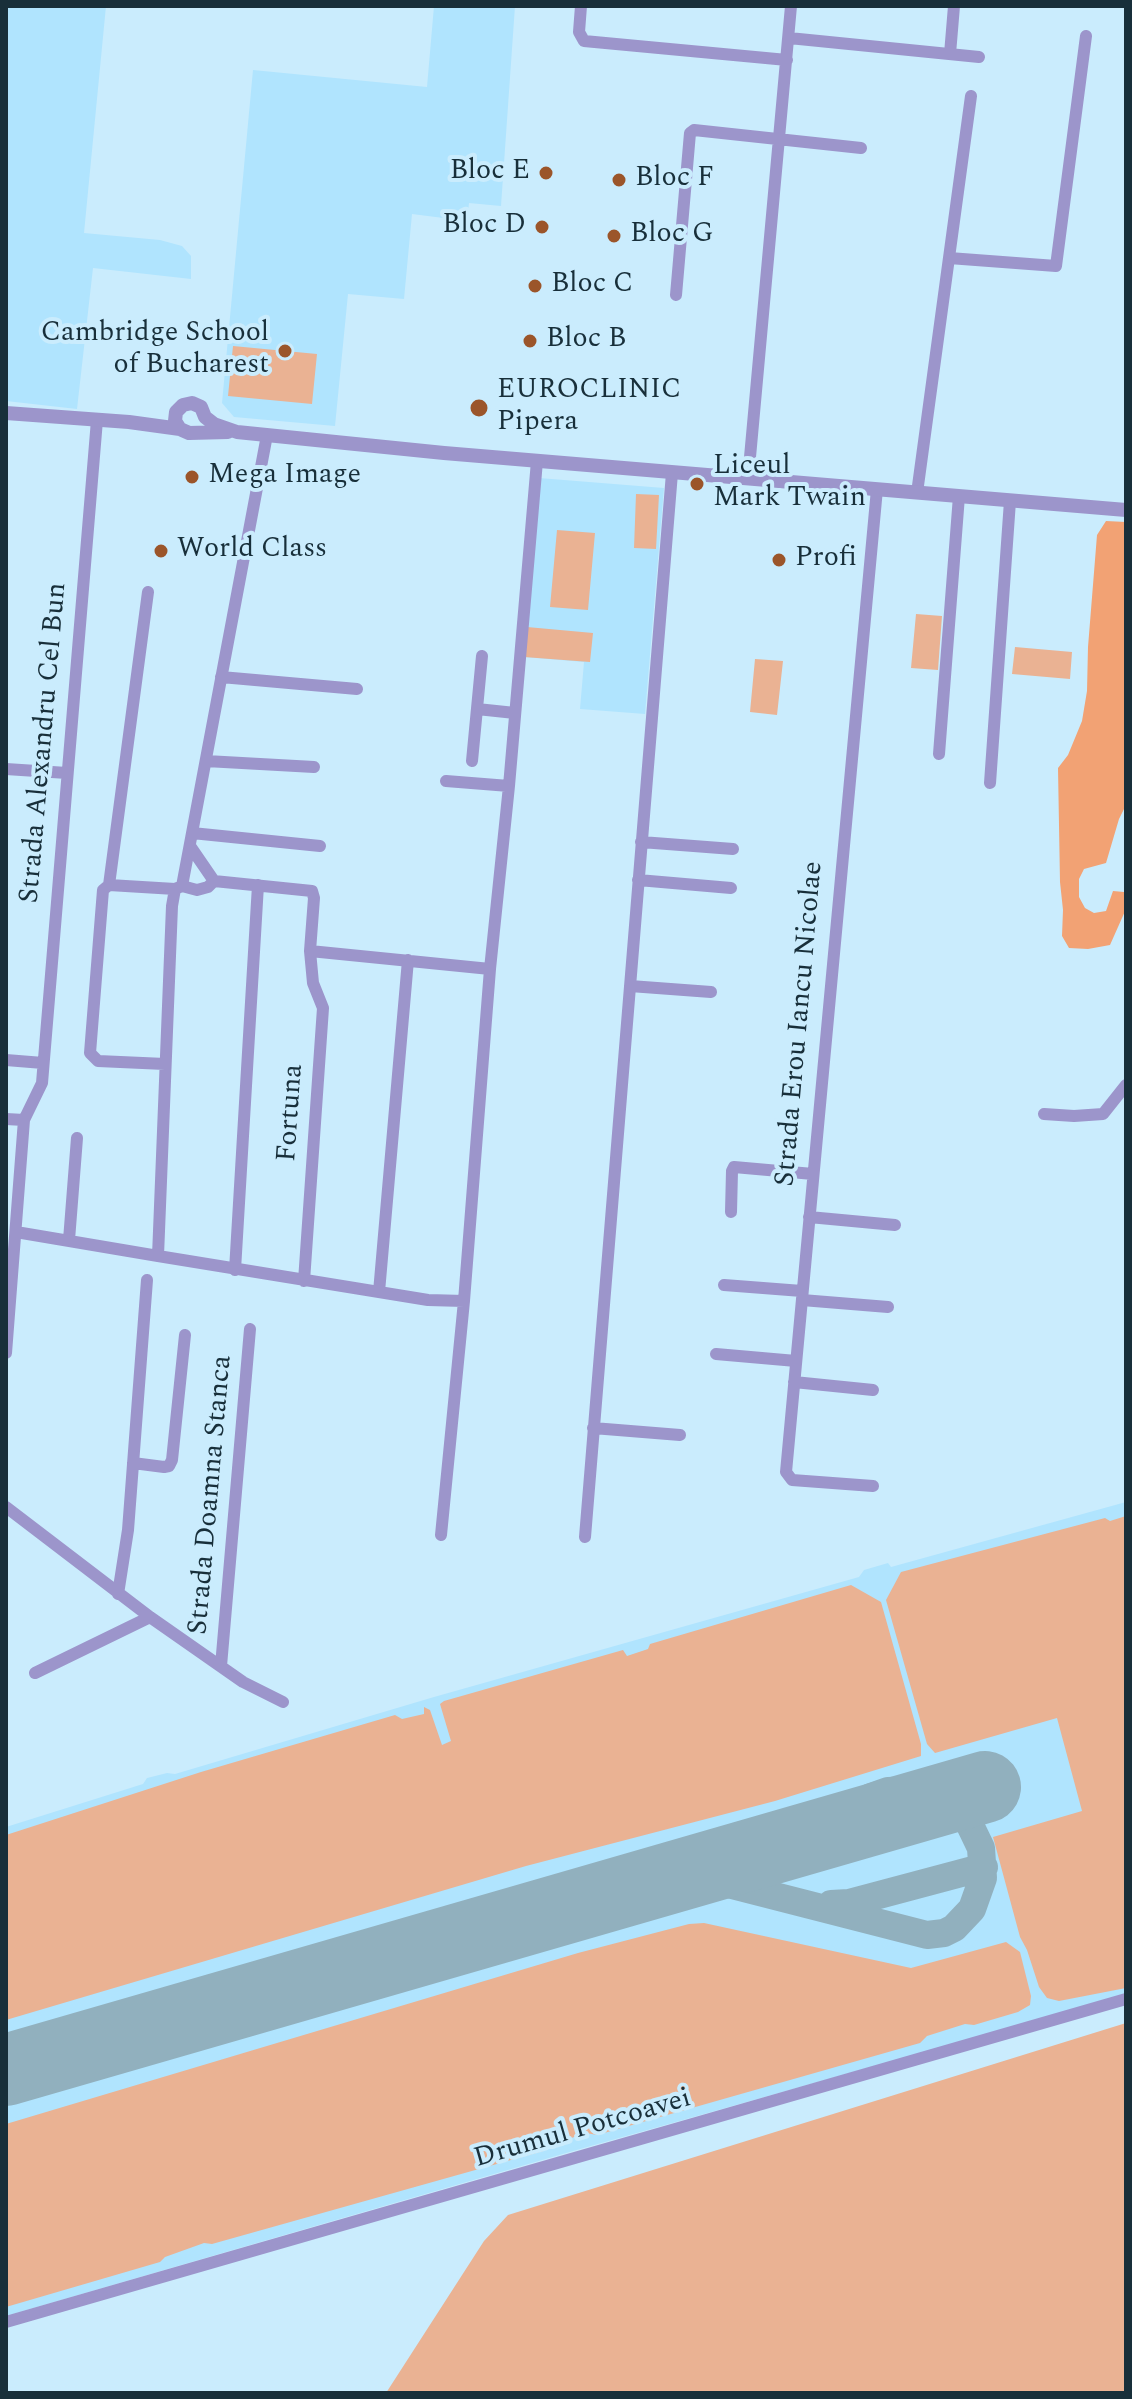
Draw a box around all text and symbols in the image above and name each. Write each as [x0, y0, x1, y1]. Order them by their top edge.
place label: Bloc E [450, 156, 530, 190]
place label: Bloc F [635, 163, 714, 197]
marker: Bloc E [537, 164, 555, 182]
marker: Bloc F [610, 171, 628, 189]
place label: Bloc D [442, 210, 526, 244]
marker: Bloc D [533, 218, 551, 236]
place label: Bloc G [630, 219, 714, 253]
marker: Bloc G [605, 227, 623, 245]
place label: Bloc C [551, 269, 633, 303]
marker: Bloc C [526, 277, 544, 295]
place label: Cambridge School of Bucharest [41, 318, 269, 384]
place label: Bloc B [546, 324, 626, 358]
marker: Bloc B [521, 332, 539, 350]
marker: Cambridge School of Bucharest [276, 342, 294, 360]
place label: EUROCLINIC Pipera [497, 375, 681, 441]
marker: EUROCLINIC Pipera [468, 397, 490, 419]
place label: Liceul Mark Twain [713, 451, 866, 517]
place label: Mega Image [208, 460, 361, 494]
marker: Mega Image [183, 468, 201, 486]
marker: Liceul Mark Twain [688, 475, 706, 493]
place label: World Class [177, 534, 327, 568]
marker: World Class [152, 542, 170, 560]
place label: Profi [795, 543, 857, 577]
marker: Profi [770, 551, 788, 569]
street label: Strada Alexandru Cel Bun [14, 581, 76, 905]
street label: Strada Erou Iancu Nicolae [770, 860, 832, 1188]
street label: Fortuna [272, 1063, 312, 1163]
street label: Strada Doamna Stanca [183, 1354, 241, 1636]
street label: Drumul Potcoavei [471, 2083, 695, 2177]

